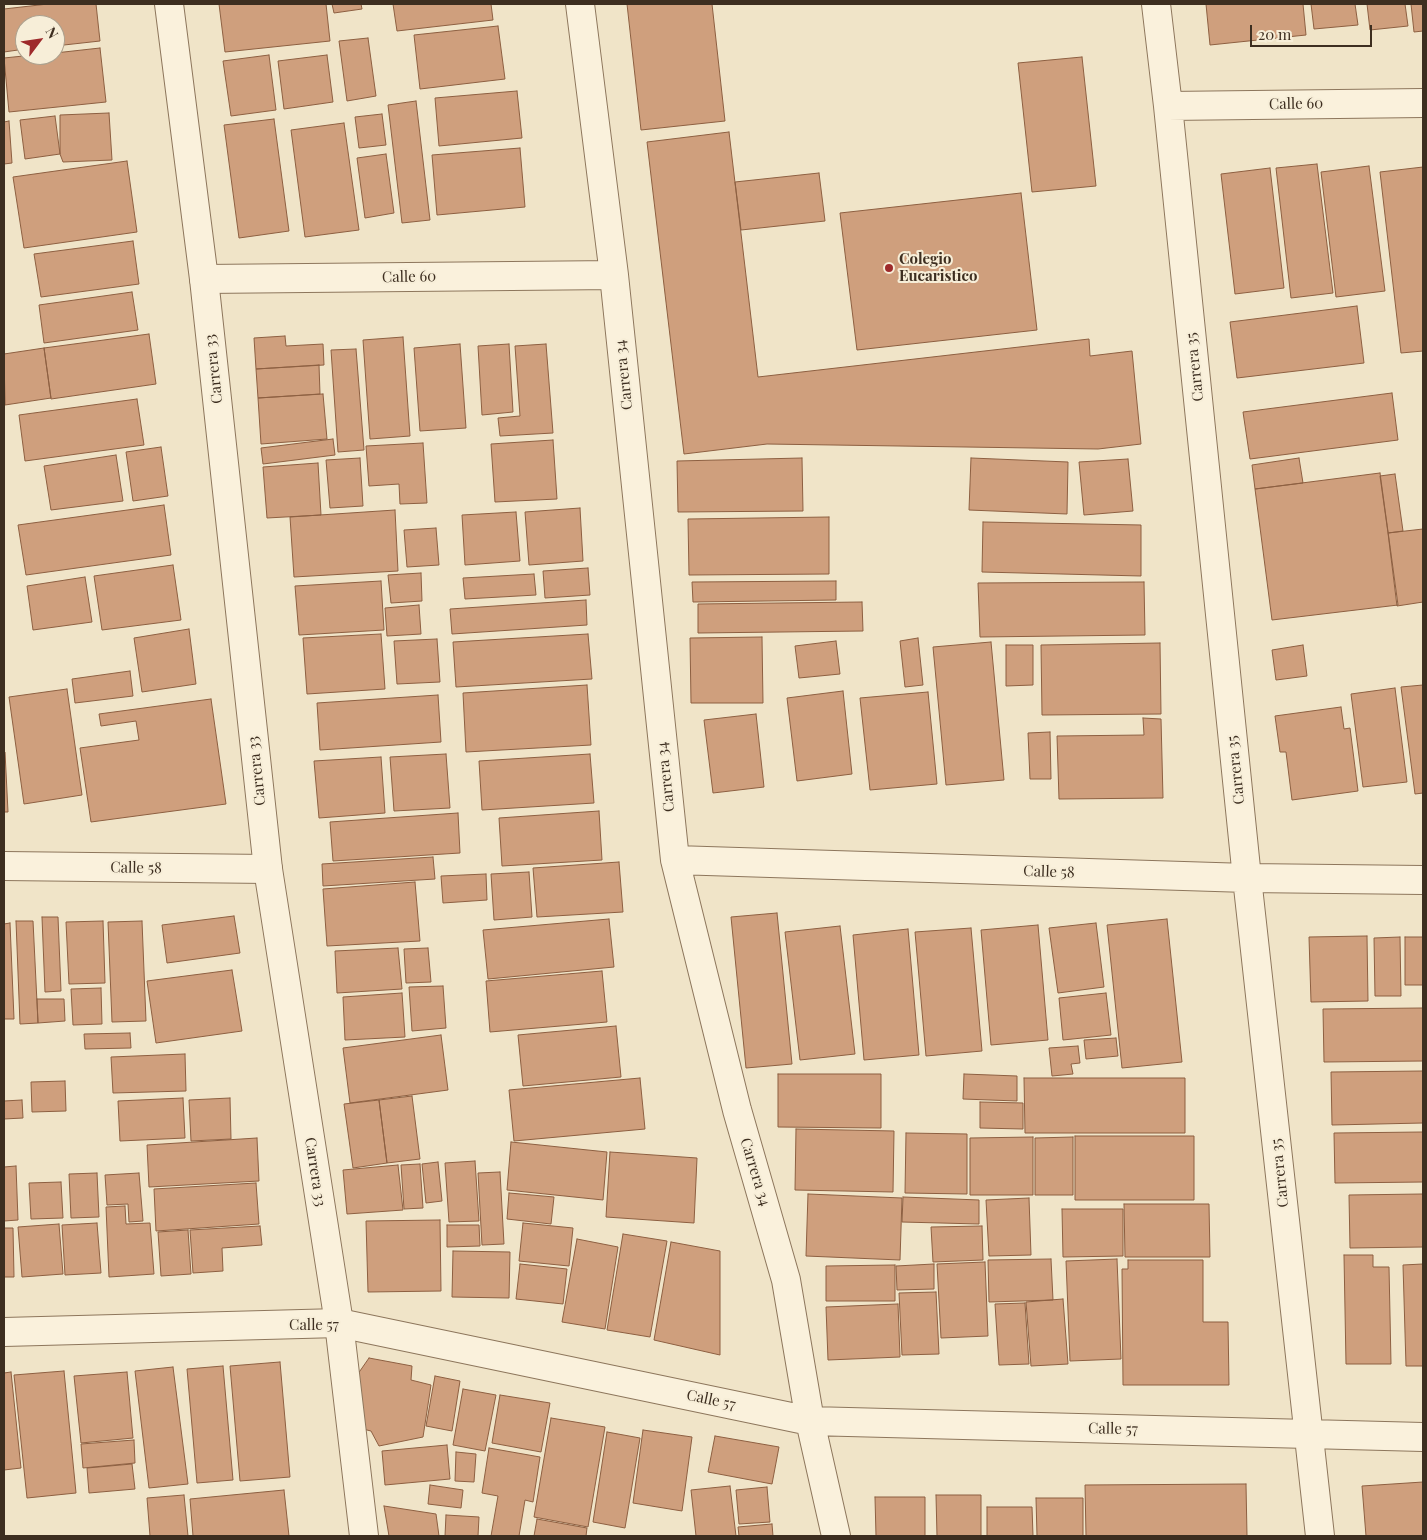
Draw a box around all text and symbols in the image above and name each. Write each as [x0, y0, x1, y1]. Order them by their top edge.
north arrow [15, 15, 65, 65]
scale bar [1252, 15, 1374, 47]
text: N [42, 23, 63, 42]
text: 20 m [1258, 24, 1291, 44]
street label: Calle 60 [1269, 95, 1323, 113]
place label: Colegio Eucaristico [899, 250, 977, 285]
marker: Colegio Eucaristico [883, 262, 895, 274]
street label: Calle 60 [382, 268, 436, 286]
street label: Carrera 35 [1182, 332, 1208, 402]
street label: Carrera 33 [201, 333, 227, 405]
street label: Carrera 34 [611, 339, 637, 411]
street label: Carrera 33 [244, 735, 270, 807]
street label: Carrera 35 [1223, 735, 1249, 805]
street label: Carrera 34 [653, 741, 679, 813]
street label: Calle 58 [110, 859, 162, 877]
street label: Calle 58 [1023, 862, 1075, 882]
street label: Carrera 33 [301, 1136, 329, 1208]
street label: Carrera 34 [736, 1136, 774, 1208]
street label: Carrera 35 [1267, 1138, 1293, 1208]
street label: Calle 57 [289, 1316, 339, 1334]
street label: Calle 57 [685, 1386, 737, 1414]
street label: Calle 57 [1088, 1420, 1138, 1438]

